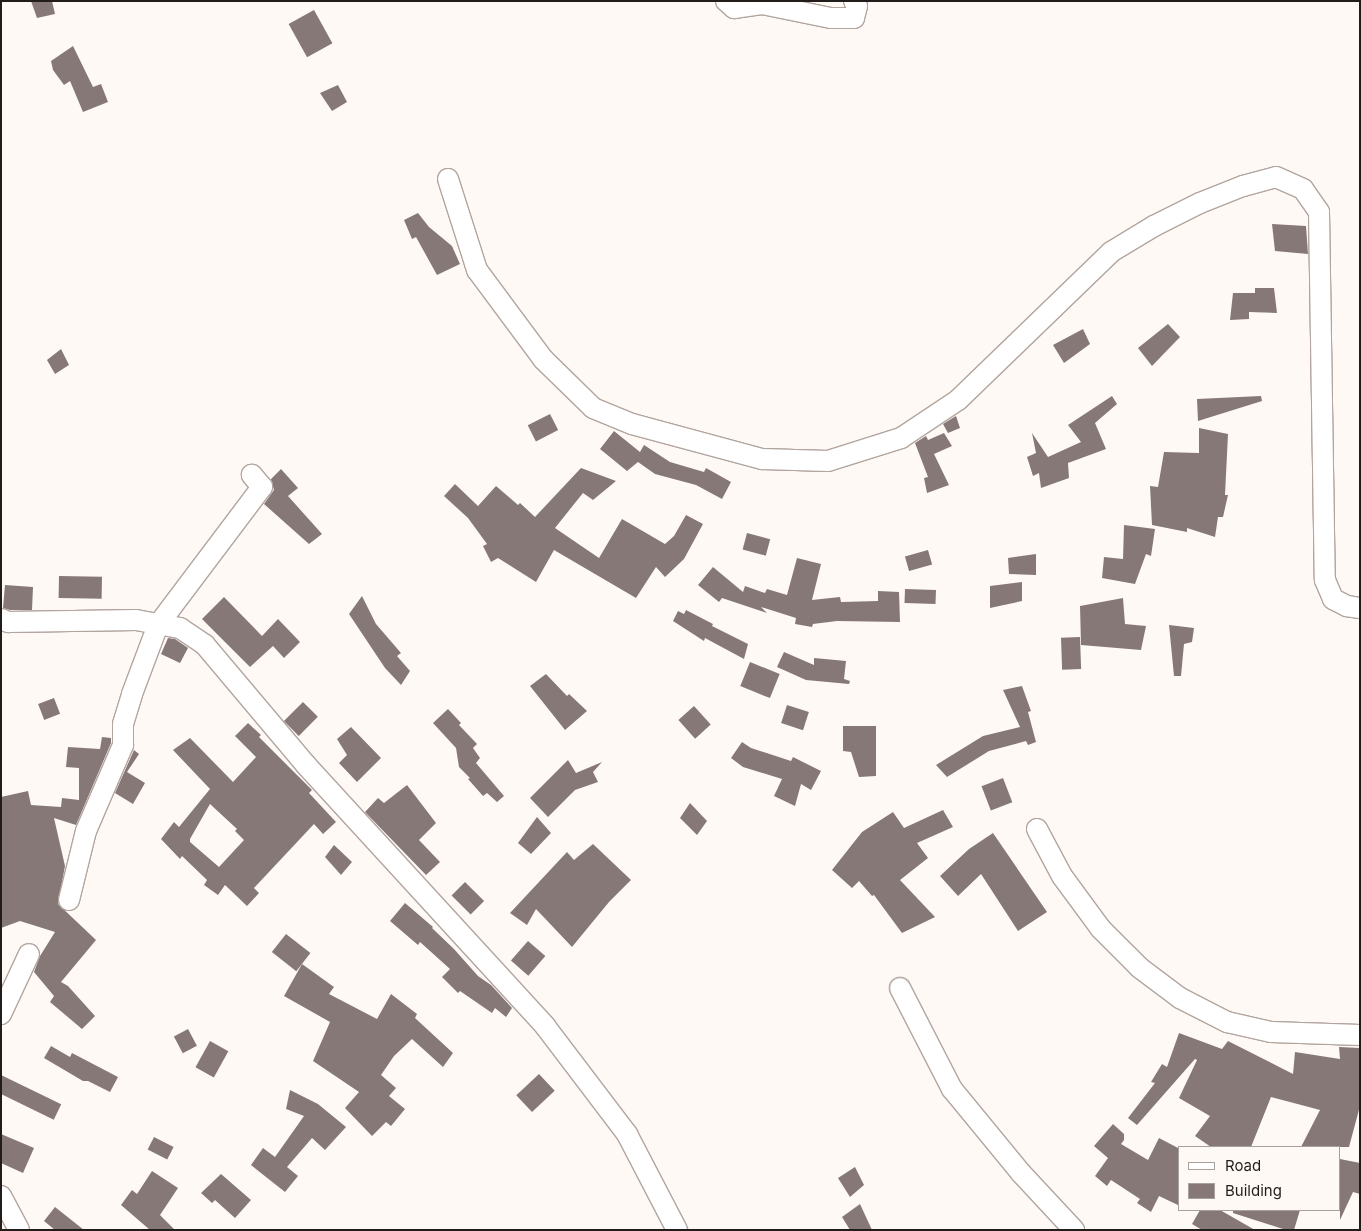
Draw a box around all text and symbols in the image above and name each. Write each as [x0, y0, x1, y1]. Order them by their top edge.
legend [1178, 1146, 1341, 1211]
text: Road [1225, 1156, 1261, 1175]
text: Building [1225, 1181, 1282, 1200]

